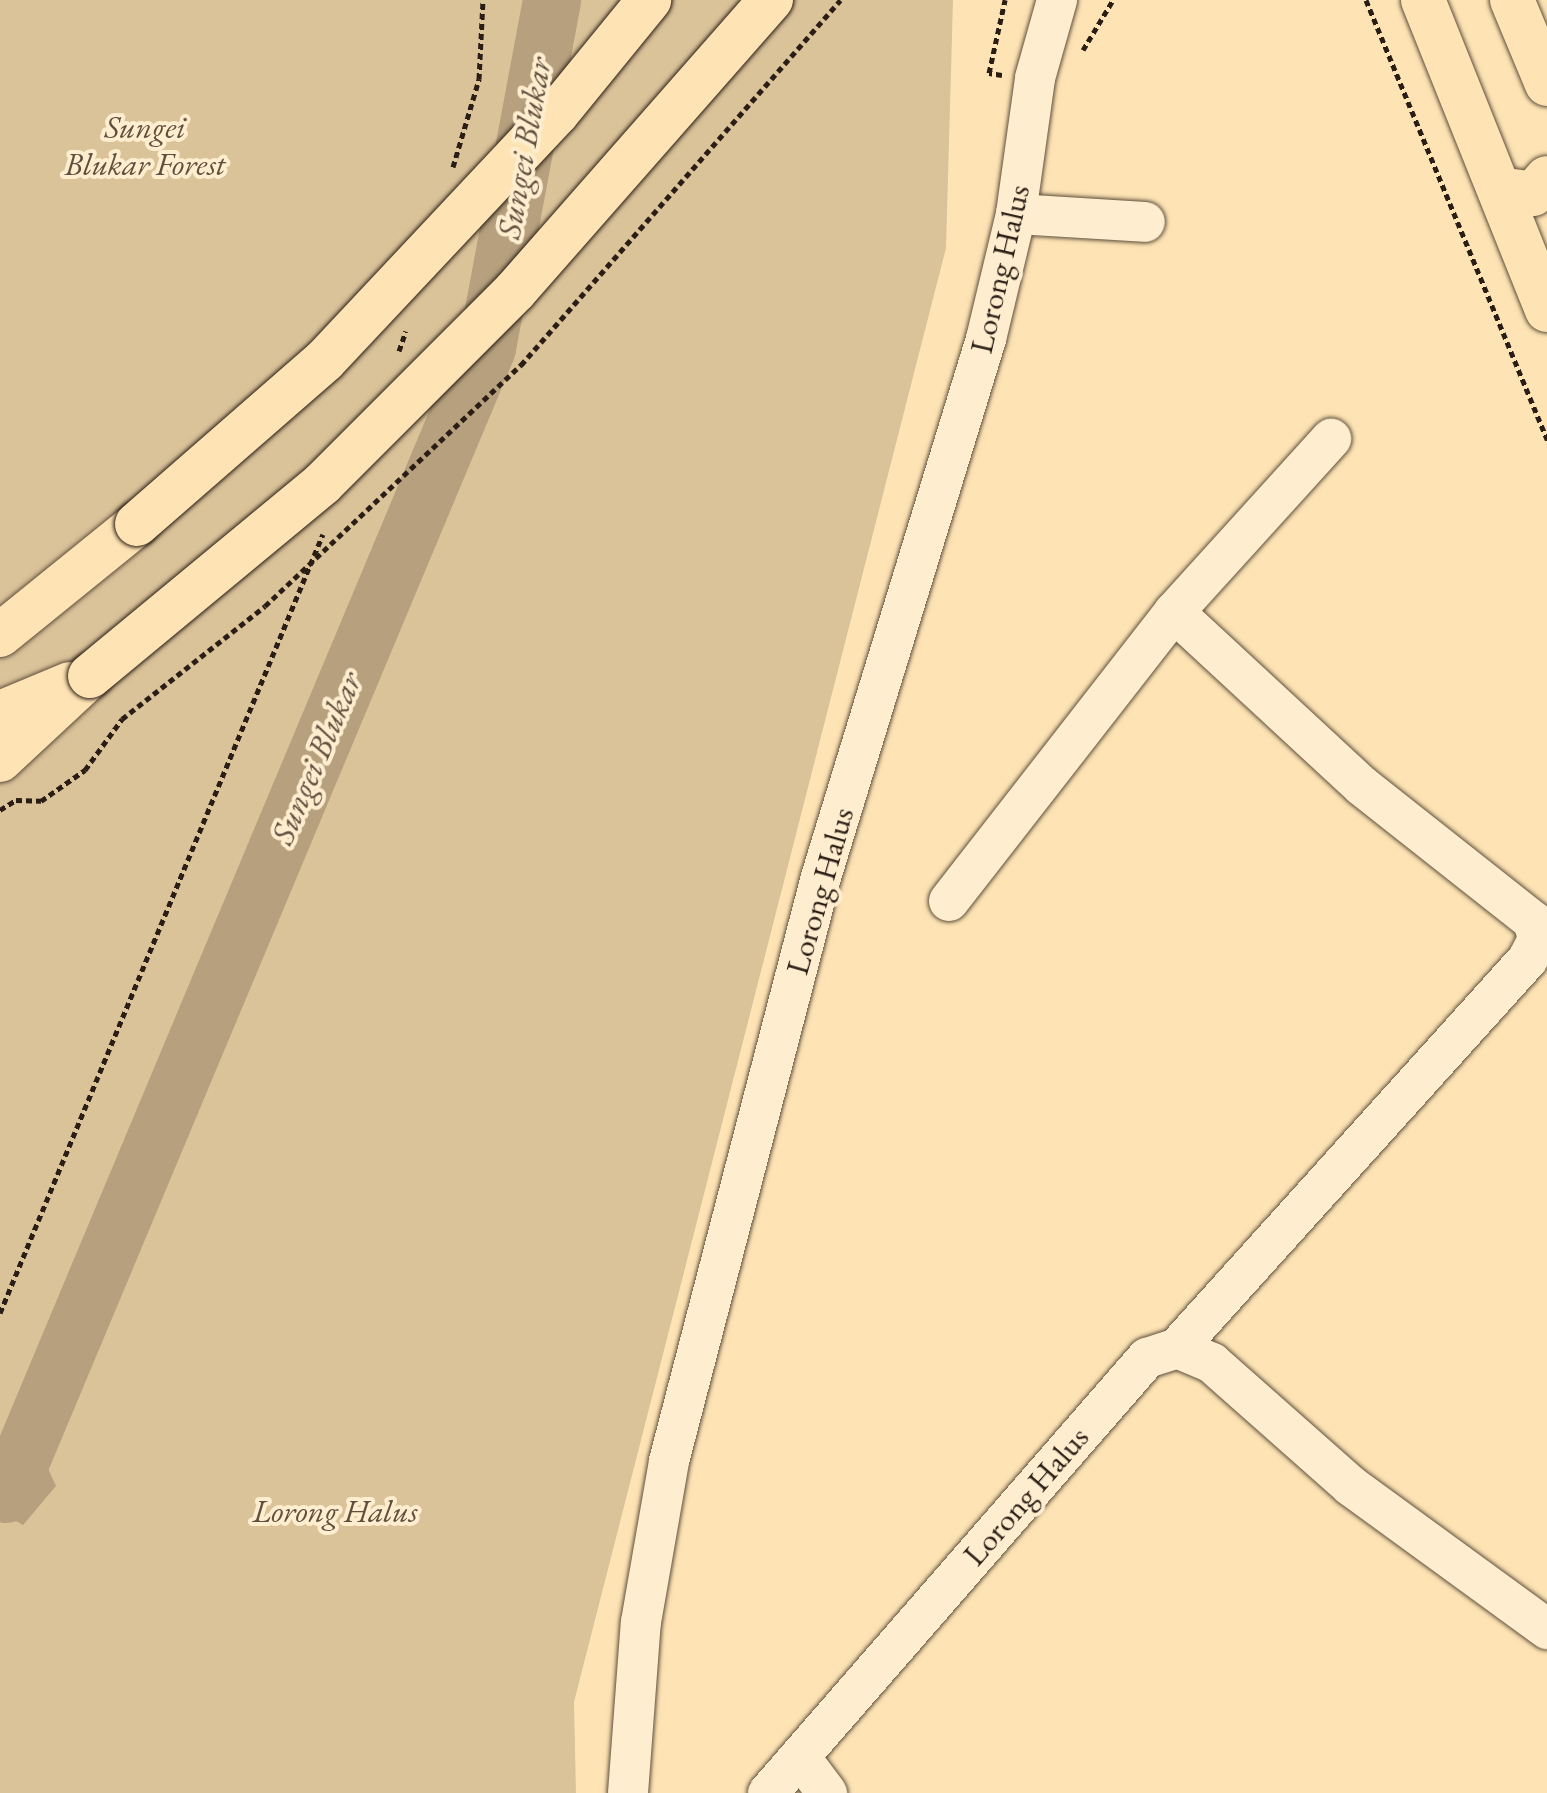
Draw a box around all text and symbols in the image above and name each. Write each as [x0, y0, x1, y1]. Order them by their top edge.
water label: Sungei Blukar [488, 54, 560, 242]
park label: Sungei Blukar Forest [65, 109, 225, 184]
street label: Lorong Halus [962, 181, 1038, 357]
water label: Sungei Blukar [261, 666, 371, 850]
street label: Lorong Halus [778, 803, 862, 979]
street label: Lorong Halus [955, 1419, 1097, 1573]
park label: Lorong Halus [252, 1492, 418, 1530]

